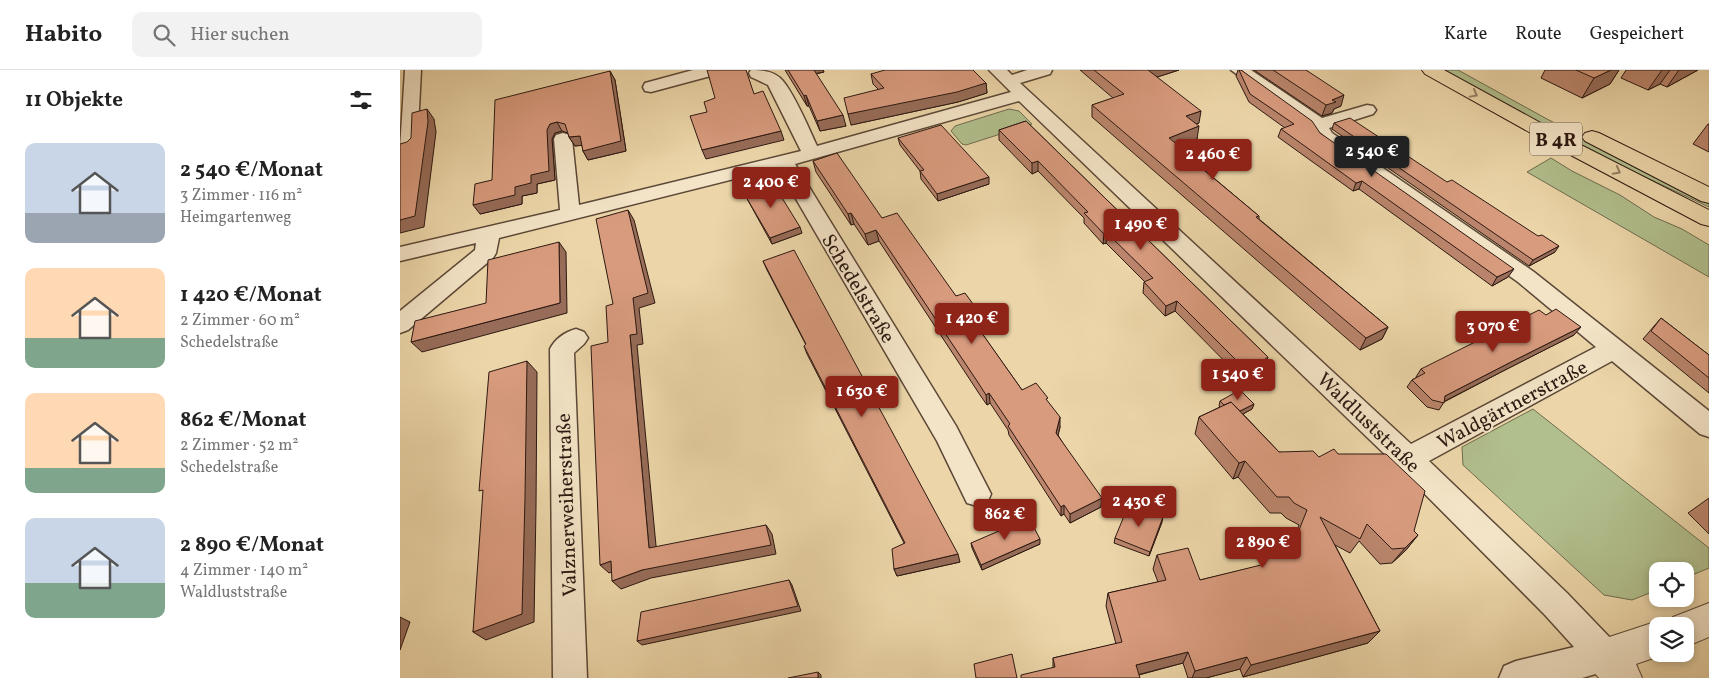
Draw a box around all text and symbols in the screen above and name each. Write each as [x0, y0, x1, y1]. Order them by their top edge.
search box [132, 12, 482, 57]
text: Habito [25, 18, 102, 52]
icon: search [150, 21, 178, 49]
text: Hier suchen [190, 22, 290, 48]
text: Karte [1444, 22, 1487, 47]
text: Route [1515, 22, 1562, 47]
text: Gespeichert [1590, 22, 1684, 47]
text: 11 Objekte [25, 86, 123, 115]
icon: filters [347, 86, 375, 114]
one-way arrow [1468, 88, 1477, 98]
road number: B 4R [1530, 122, 1582, 156]
pin: 2 540 € [1326, 136, 1418, 178]
pin: 2 460 € [1167, 138, 1259, 181]
text: 2 540 € [1345, 141, 1399, 163]
text: 2 460 € [1186, 144, 1240, 166]
text: 2 540 €/Monat [180, 156, 323, 185]
icon: home [65, 163, 125, 223]
one-way arrow [1611, 165, 1620, 175]
pin: 2 400 € [725, 166, 817, 209]
text: 2 400 € [743, 172, 799, 194]
text: 3 Zimmer · 116 m² [180, 185, 302, 207]
text: Heimgartenweg [180, 207, 291, 229]
pin: 1 490 € [1095, 208, 1187, 251]
text: 1 490 € [1115, 214, 1167, 236]
street label: Schedelstraße [814, 229, 901, 349]
text: 1 420 €/Monat [180, 281, 322, 310]
icon: home [65, 288, 125, 348]
pin: 1 420 € [926, 302, 1018, 345]
text: 1 420 € [946, 308, 998, 330]
text: 2 Zimmer · 60 m² [180, 310, 300, 332]
pin: 3 070 € [1447, 310, 1539, 353]
text: 3 070 € [1466, 316, 1520, 338]
text: Schedelstraße [180, 332, 278, 354]
street label: Waldgärtnerstraße [1433, 354, 1593, 457]
pin: 1 540 € [1192, 358, 1284, 401]
text: 1 540 € [1212, 364, 1264, 386]
street label: Waldluststraße [1310, 367, 1426, 480]
pin: 1 630 € [816, 376, 908, 418]
text: 1 630 € [836, 381, 888, 403]
text: 862 €/Monat [180, 406, 306, 435]
icon: home [65, 413, 125, 473]
street label: Valznerweiherstraße [551, 413, 585, 597]
text: 2 Zimmer · 52 m² [180, 435, 298, 457]
text: Schedelstraße [180, 457, 278, 479]
pin: 2 430 € [1093, 486, 1185, 528]
text: 2 430 € [1112, 491, 1166, 513]
pin: 862 € [970, 498, 1040, 541]
text: 862 € [985, 504, 1025, 526]
pin: 2 890 € [1217, 526, 1309, 569]
text: 2 890 €/Monat [180, 531, 324, 560]
text: 2 890 € [1236, 532, 1290, 554]
icon: home [65, 538, 125, 598]
text: 4 Zimmer · 140 m² [180, 560, 308, 582]
map controls [1649, 562, 1694, 662]
button: locate [1649, 562, 1694, 607]
text: Waldluststraße [180, 582, 287, 604]
button: layers [1649, 617, 1694, 662]

